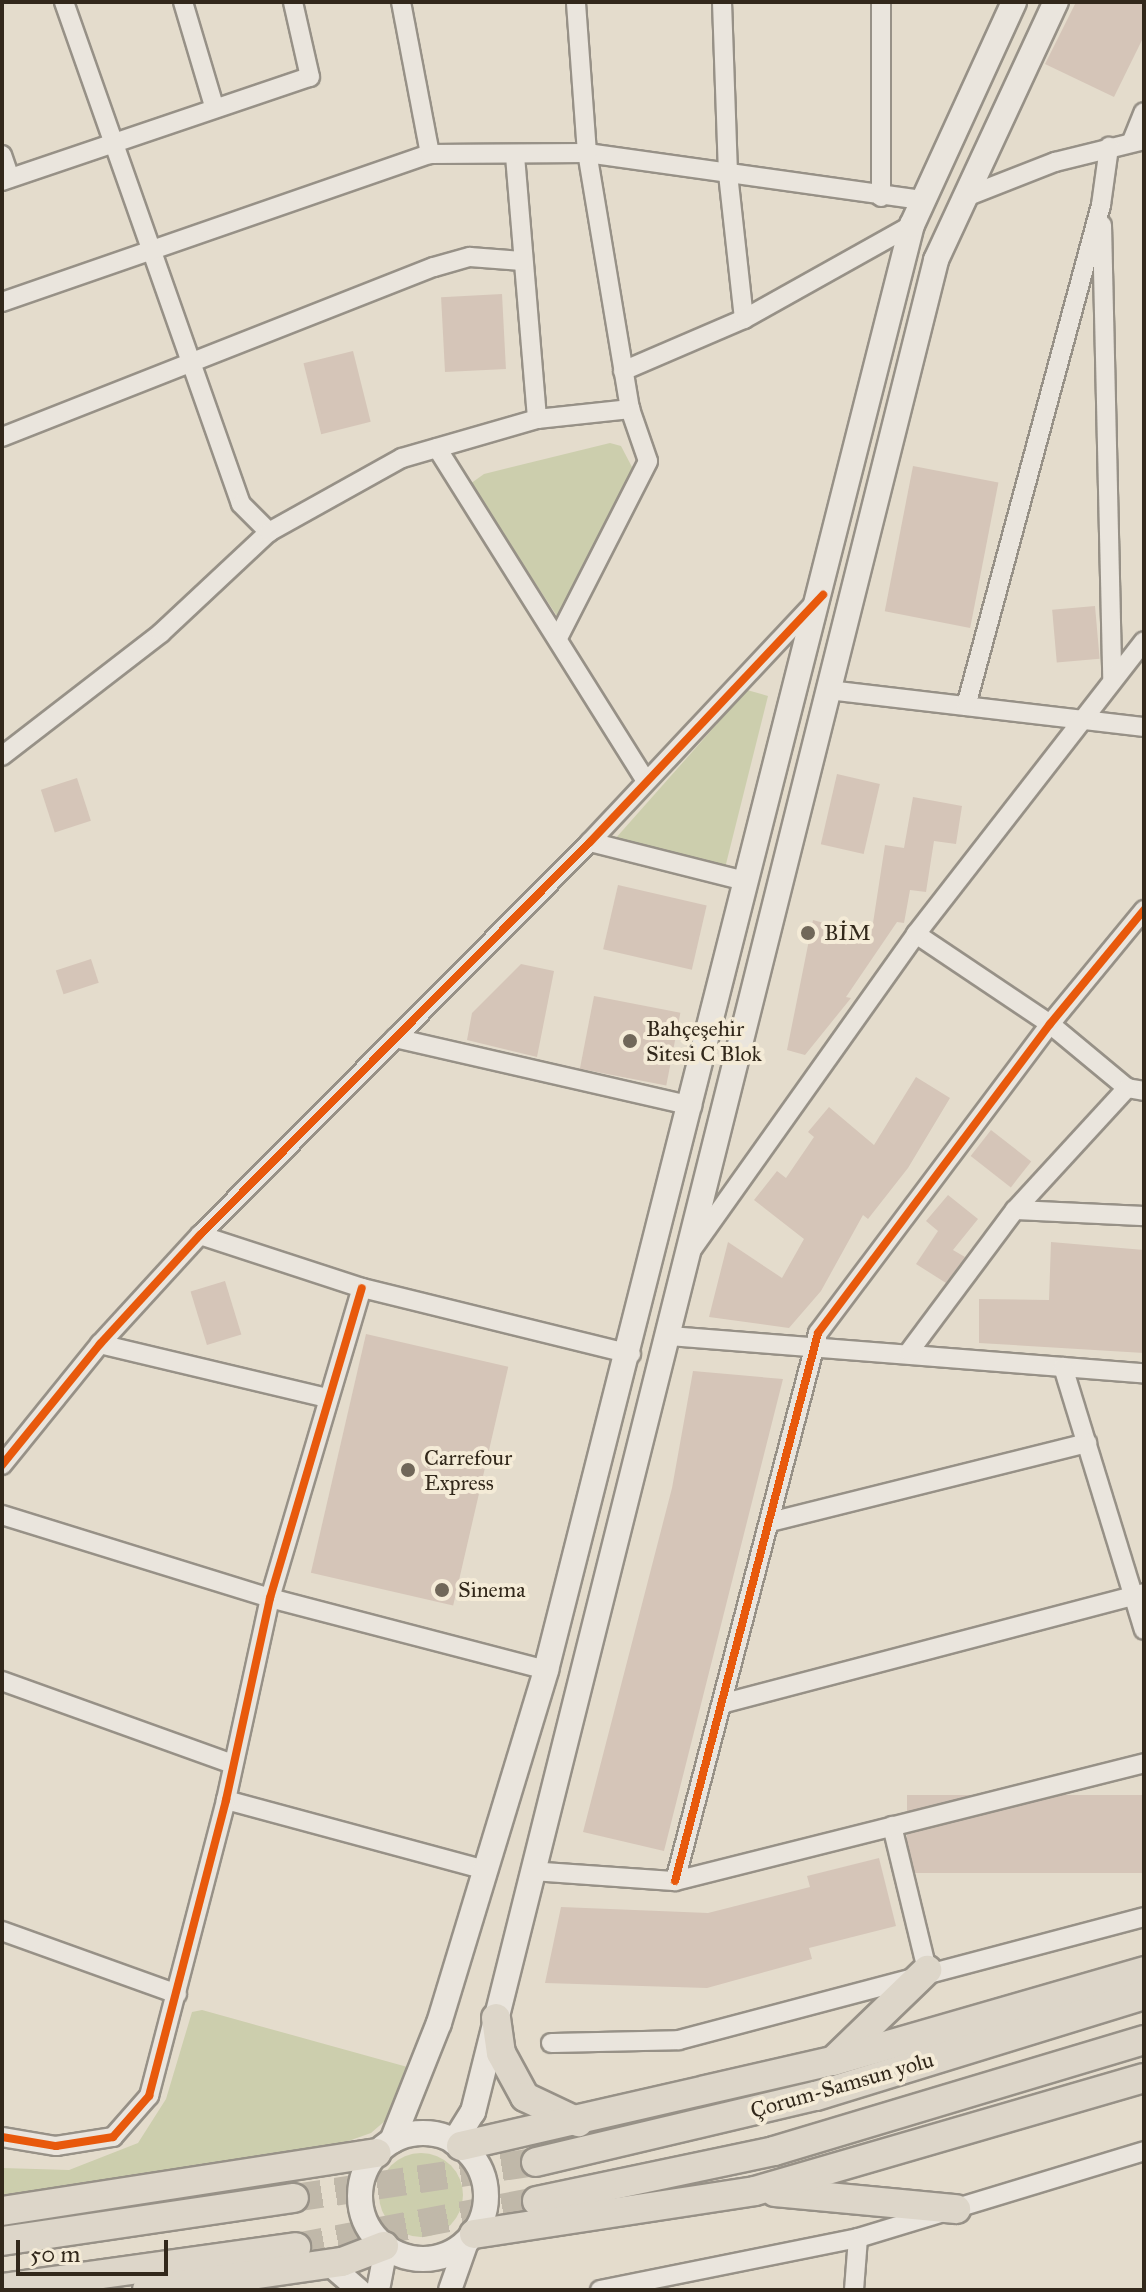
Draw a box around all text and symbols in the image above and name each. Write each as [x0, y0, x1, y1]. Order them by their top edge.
place label: BİM [824, 920, 871, 946]
marker: BİM [799, 924, 817, 942]
place label: Bahçeşehir Sitesi C Blok [646, 1015, 762, 1066]
marker: Bahçeşehir Sitesi C Blok [621, 1032, 639, 1050]
place label: Carrefour Express [424, 1444, 512, 1496]
marker: Carrefour Express [399, 1461, 417, 1479]
place label: Sinema [458, 1577, 526, 1603]
marker: Sinema [433, 1581, 451, 1599]
street label: Çorum-Samsun yolu [747, 2046, 937, 2124]
scale bar [20, 2224, 172, 2274]
text: 50 m [30, 2239, 80, 2269]

